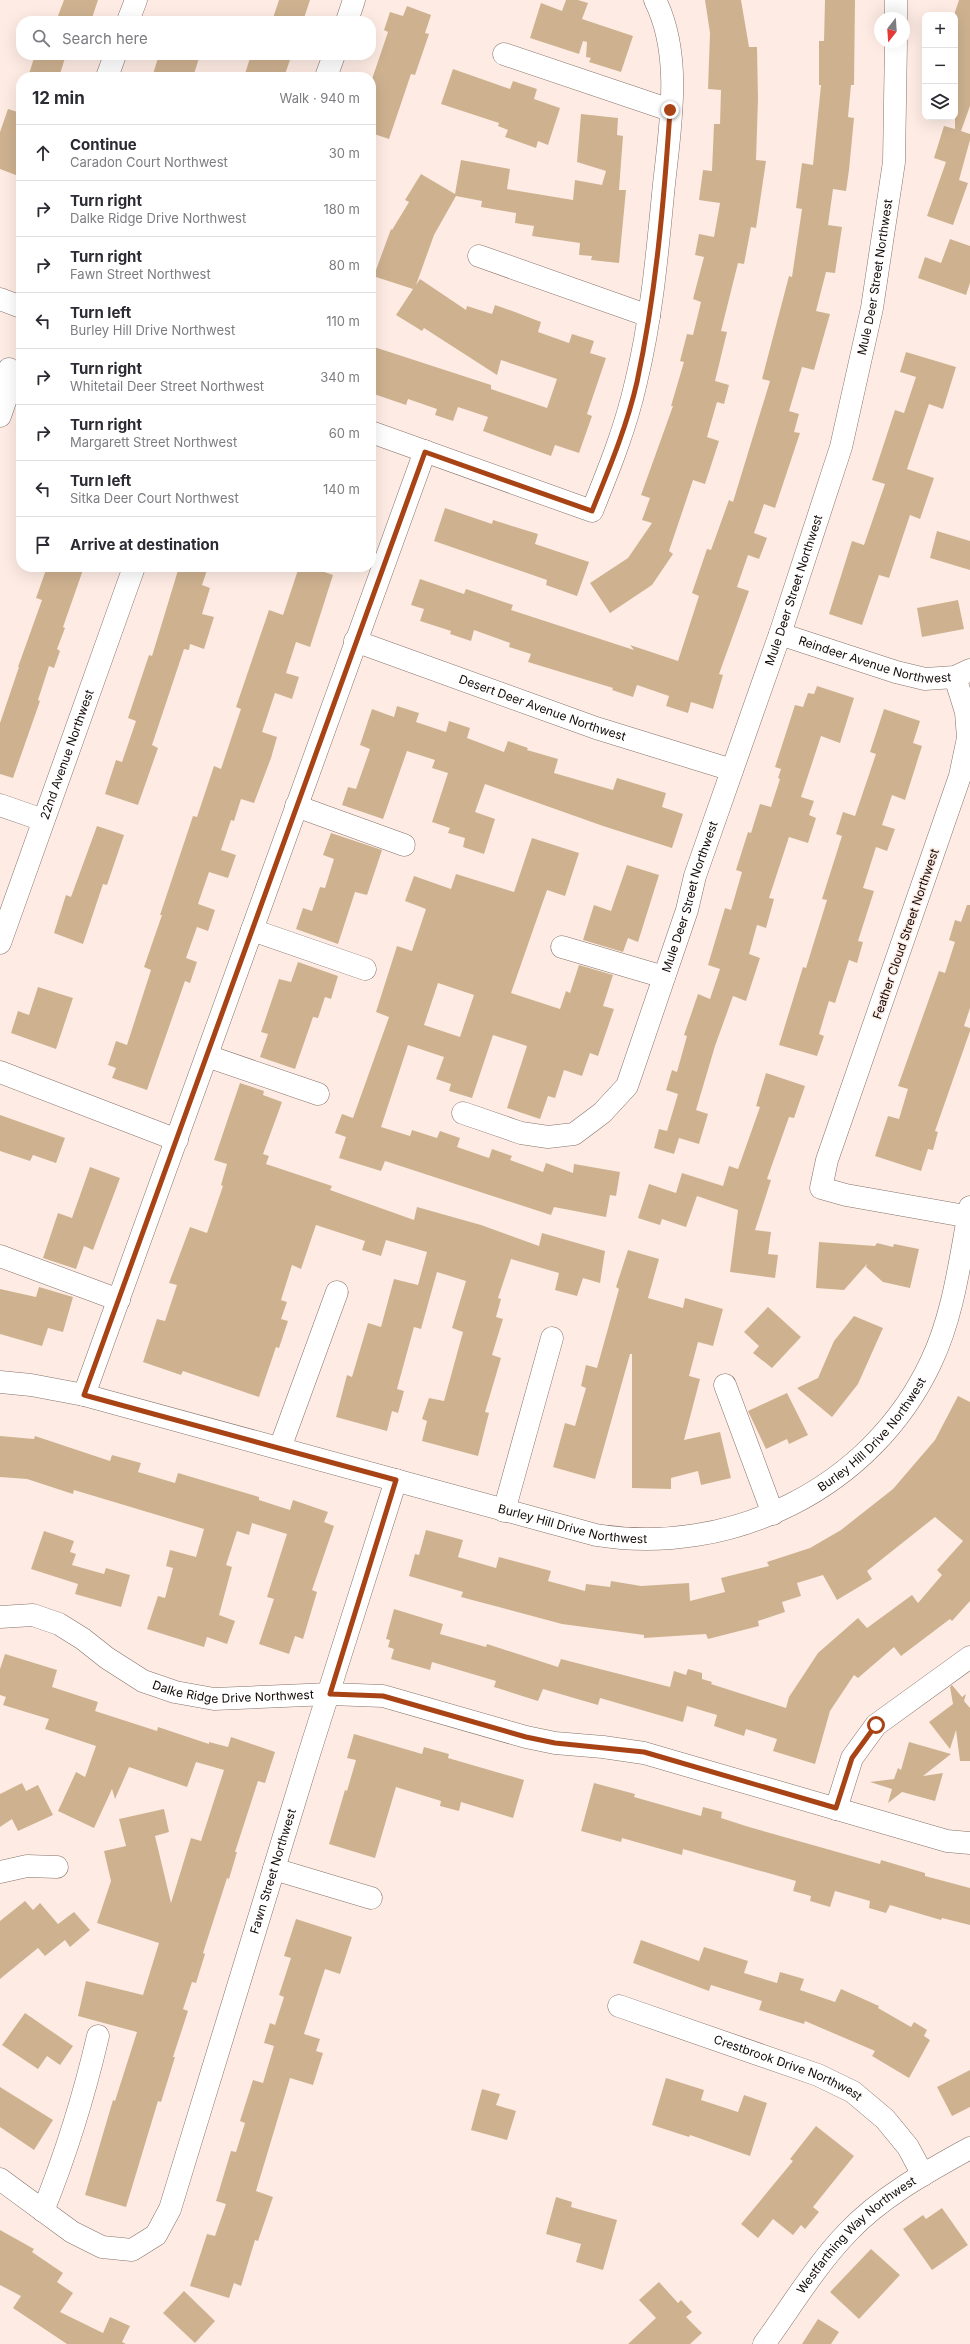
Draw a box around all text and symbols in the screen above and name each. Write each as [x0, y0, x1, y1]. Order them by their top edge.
north arrow [874, 12, 910, 48]
map controls [922, 12, 958, 120]
button: + [922, 12, 958, 48]
search box [16, 16, 376, 60]
icon: search [30, 27, 52, 49]
text: Search here [62, 29, 148, 48]
button: − [922, 48, 958, 84]
button: layers [922, 84, 958, 120]
text: 12 min [32, 88, 85, 108]
text: Walk · 940 m [280, 90, 360, 106]
route end [661, 101, 679, 119]
text: Continue [70, 135, 137, 154]
icon: ahead [32, 142, 54, 164]
text: 30 m [329, 145, 360, 161]
text: Caradon Court Northwest [70, 154, 228, 170]
text: Turn right [70, 191, 142, 210]
icon: right [32, 198, 54, 220]
street label: Mule Deer Street Northwest [854, 198, 895, 356]
text: 180 m [323, 201, 360, 217]
text: Dalke Ridge Drive Northwest [70, 210, 246, 226]
text: Turn right [70, 247, 142, 266]
icon: right [32, 254, 54, 276]
text: 80 m [329, 257, 360, 273]
text: Fawn Street Northwest [70, 266, 211, 282]
text: Turn left [70, 303, 131, 322]
icon: left [32, 310, 54, 332]
text: 110 m [326, 313, 360, 329]
text: Burley Hill Drive Northwest [70, 322, 235, 338]
text: Turn right [70, 359, 142, 378]
icon: right [32, 366, 54, 388]
text: 340 m [320, 369, 360, 385]
text: Whitetail Deer Street Northwest [70, 378, 264, 394]
text: Turn right [70, 415, 142, 434]
icon: right [32, 422, 54, 444]
text: 60 m [329, 425, 360, 441]
text: Margarett Street Northwest [70, 434, 237, 450]
text: Turn left [70, 471, 131, 490]
icon: left [32, 478, 54, 500]
text: 140 m [323, 481, 360, 497]
text: Sitka Deer Court Northwest [70, 490, 239, 506]
street label: Mule Deer Street Northwest [762, 513, 825, 667]
icon: arrive [32, 534, 54, 556]
text: Arrive at destination [70, 535, 219, 554]
street label: Reindeer Avenue Northwest [797, 633, 952, 686]
street label: Desert Deer Avenue Northwest [457, 671, 628, 744]
street label: 22nd Avenue Northwest [37, 687, 97, 821]
street label: Mule Deer Street Northwest [658, 819, 721, 974]
street label: Feather Cloud Street Northwest [869, 847, 942, 1021]
street label: Burley Hill Drive Northwest [815, 1375, 929, 1494]
street label: Burley Hill Drive Northwest [497, 1501, 647, 1546]
street label: Dalke Ridge Drive Northwest [151, 1677, 314, 1706]
route start [867, 1716, 885, 1734]
street label: Fawn Street Northwest [247, 1807, 299, 1936]
street label: Crestbrook Drive Northwest [712, 2031, 866, 2104]
street label: Westfarthing Way Northwest [793, 2173, 919, 2297]

